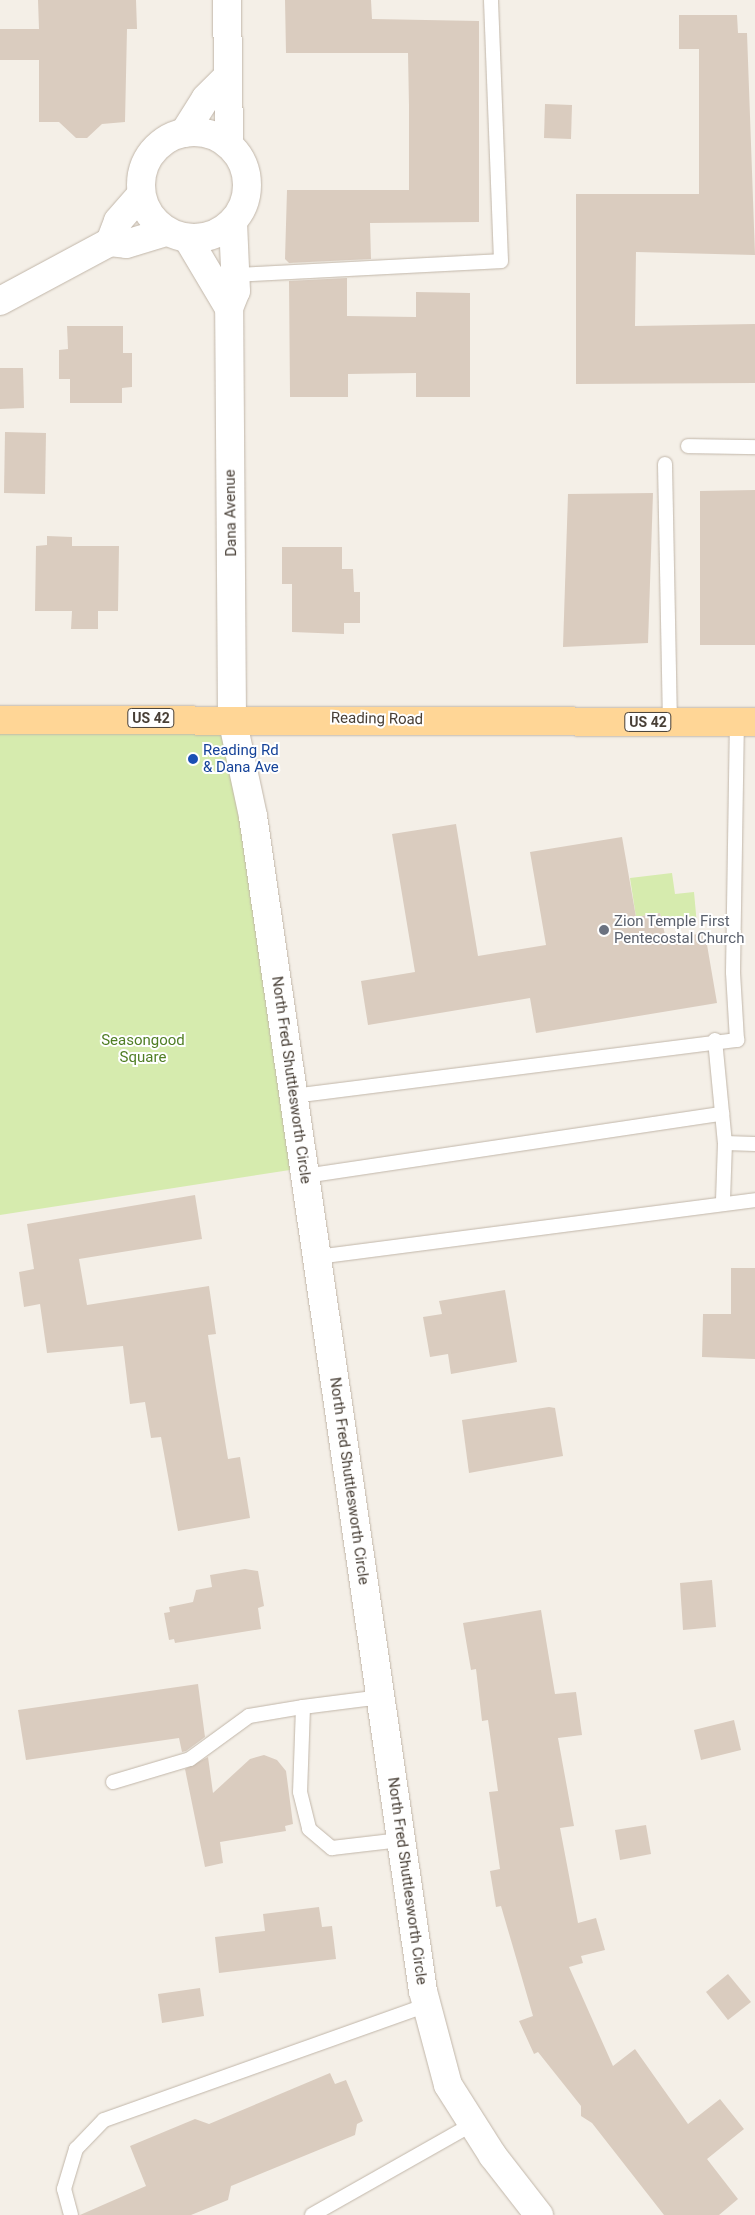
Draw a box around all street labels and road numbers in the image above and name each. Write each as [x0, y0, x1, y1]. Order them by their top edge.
street label: Dana Avenue [221, 469, 241, 557]
road number: US 42 [127, 706, 175, 730]
street label: Reading Road [331, 709, 423, 729]
road number: US 42 [624, 710, 672, 734]
street label: North Fred Shuttlesworth Circle [268, 975, 314, 1185]
street label: North Fred Shuttlesworth Circle [326, 1376, 372, 1586]
street label: North Fred Shuttlesworth Circle [384, 1776, 430, 1986]

